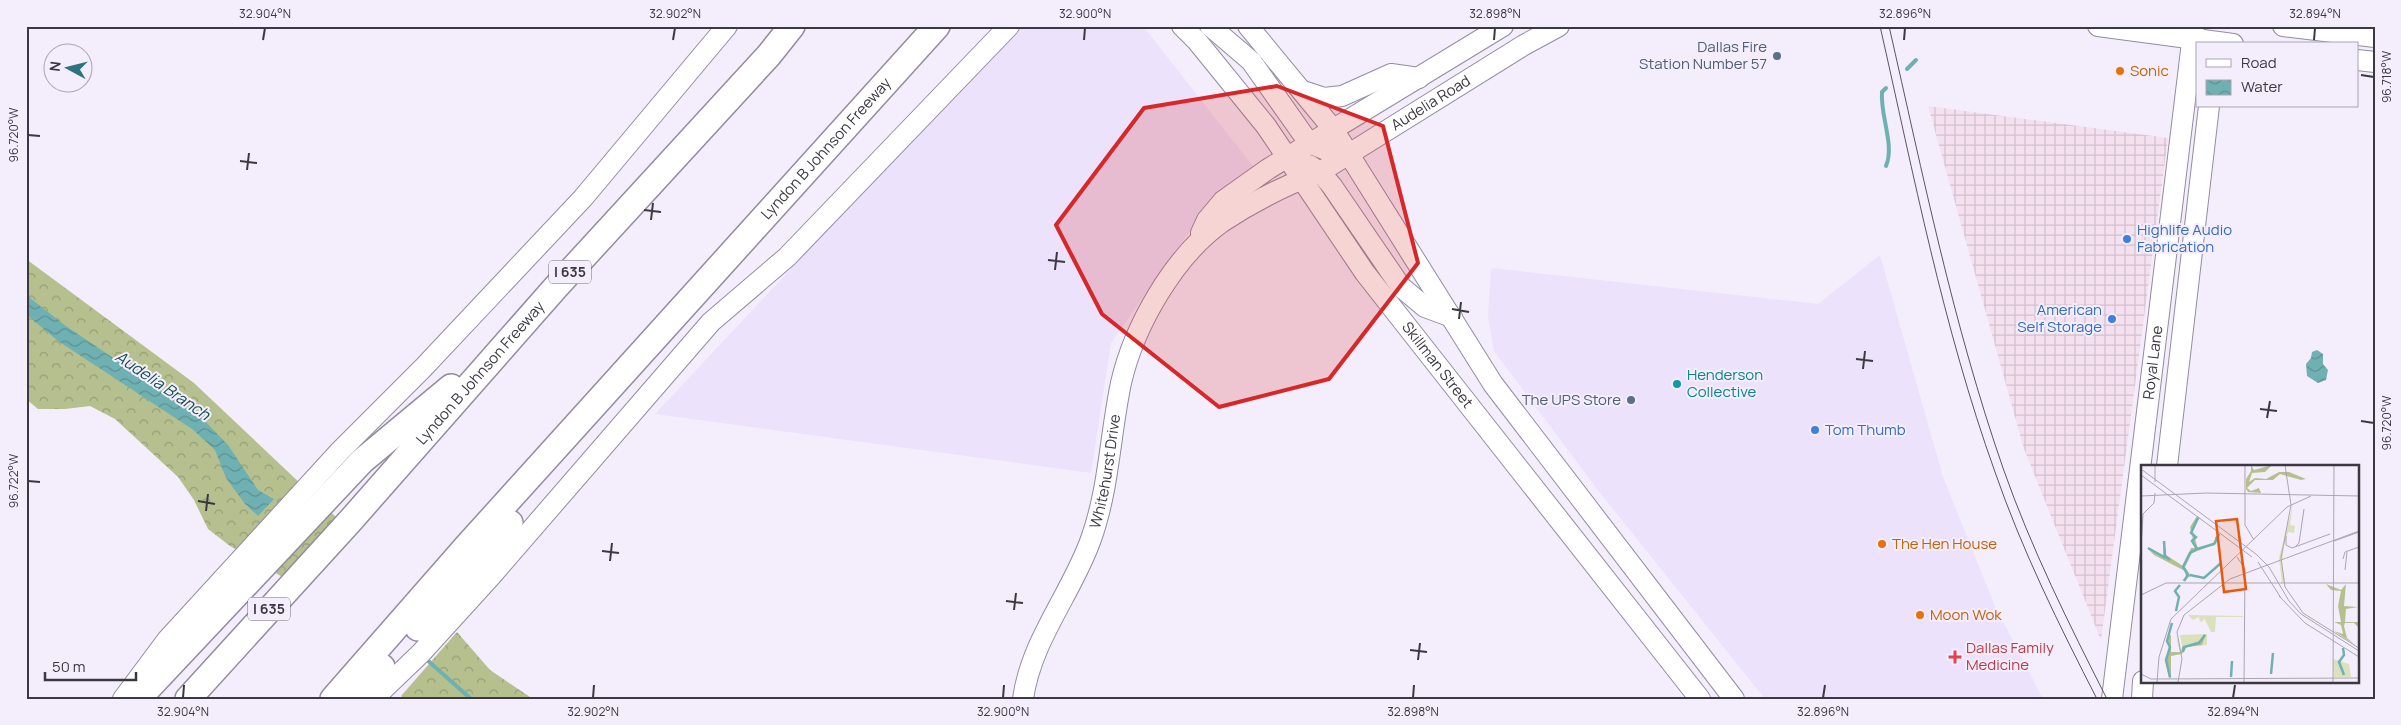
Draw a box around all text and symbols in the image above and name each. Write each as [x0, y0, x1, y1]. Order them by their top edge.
text: 32.904°N [239, 5, 291, 22]
text: 32.902°N [649, 5, 701, 22]
text: 32.900°N [1059, 5, 1111, 22]
text: 32.898°N [1469, 5, 1521, 22]
text: 32.896°N [1879, 5, 1931, 22]
text: 32.894°N [2289, 5, 2341, 22]
place label: Dallas Fire Station Number 57 [1639, 36, 1767, 74]
north arrow [42, 42, 92, 92]
legend [2196, 42, 2358, 108]
marker: Dallas Fire Station Number 57 [1771, 50, 1783, 62]
text: 96.718°W [2378, 50, 2395, 103]
text: Road [2241, 52, 2277, 73]
text: N [45, 60, 65, 73]
place label: Sonic [2130, 60, 2169, 81]
marker: Sonic [2114, 65, 2126, 77]
street label: Audelia Road [1387, 70, 1474, 135]
street label: Lyndon B Johnson Freeway [756, 73, 896, 224]
text: Water [2241, 76, 2283, 97]
text: 96.720°W [5, 107, 22, 162]
place label: Highlife Audio Fabrication [2137, 219, 2232, 257]
marker: Highlife Audio Fabrication [2121, 233, 2133, 245]
road number: I 635 [549, 260, 591, 284]
street label: Lyndon B Johnson Freeway [411, 296, 549, 449]
place label: American Self Storage [2017, 299, 2102, 337]
marker: American Self Storage [2106, 313, 2118, 325]
street label: Skillman Street [1397, 317, 1478, 412]
street label: Royal Lane [2138, 324, 2167, 401]
water label: Audelia Branch [111, 345, 215, 425]
place label: Henderson Collective [1687, 364, 1763, 402]
marker: Henderson Collective [1671, 378, 1683, 390]
place label: The UPS Store [1522, 389, 1621, 410]
marker: The UPS Store [1625, 394, 1637, 406]
text: 96.720°W [2378, 395, 2395, 450]
street label: Whitehurst Drive [1084, 412, 1125, 531]
place label: Tom Thumb [1825, 419, 1906, 440]
marker: Tom Thumb [1809, 424, 1821, 436]
text: 96.722°W [5, 453, 22, 508]
inset map [2141, 465, 2358, 682]
place label: The Hen House [1892, 533, 1997, 554]
marker: The Hen House [1876, 538, 1888, 550]
road number: I 635 [248, 598, 290, 620]
place label: Moon Wok [1930, 604, 2002, 625]
marker: Moon Wok [1914, 609, 1926, 621]
place label: Dallas Family Medicine [1966, 637, 2054, 675]
scale bar [45, 650, 136, 682]
marker: Dallas Family Medicine [1948, 650, 1962, 664]
text: 50 m [52, 656, 86, 677]
text: 32.904°N [157, 703, 209, 720]
text: 32.902°N [567, 703, 619, 720]
text: 32.900°N [977, 703, 1029, 720]
text: 32.898°N [1387, 703, 1439, 720]
text: 32.896°N [1797, 703, 1849, 720]
text: 32.894°N [2207, 703, 2259, 720]

